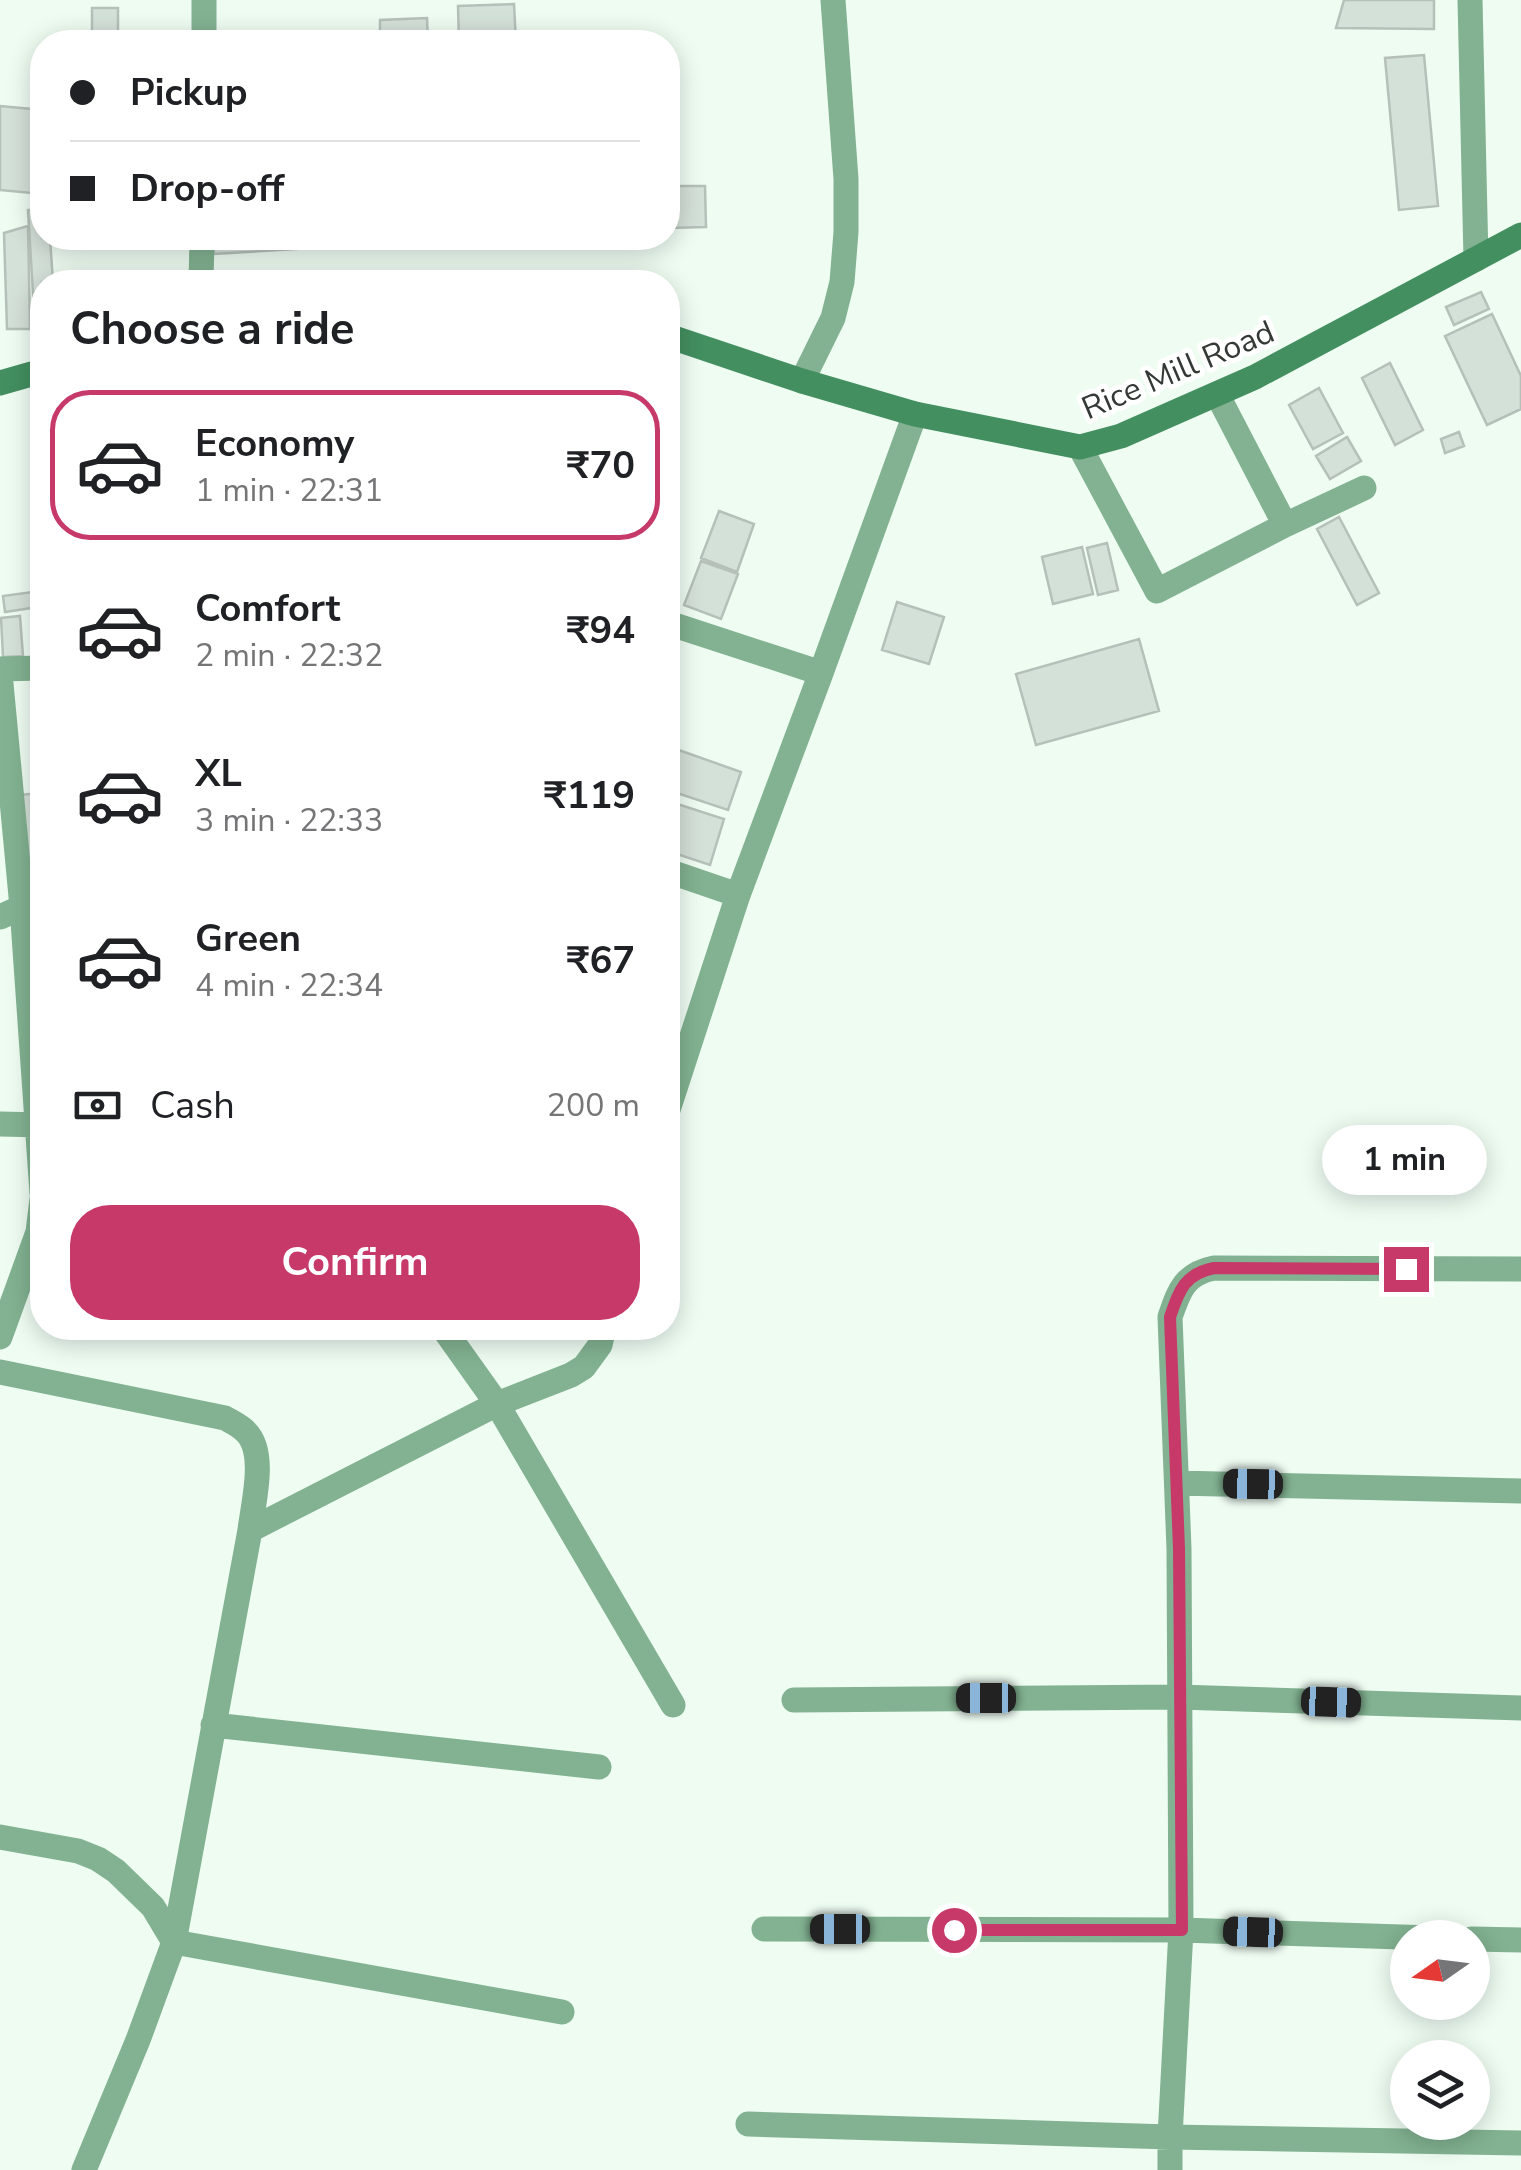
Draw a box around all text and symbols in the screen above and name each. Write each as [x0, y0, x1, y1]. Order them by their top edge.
text: Pickup [130, 67, 248, 118]
text: Drop-off [130, 163, 284, 214]
text: Choose a ride [70, 299, 355, 360]
street label: Rice Mill Road [1075, 310, 1281, 430]
text: Economy [195, 418, 354, 469]
icon: car [75, 420, 165, 510]
text: ₹70 [567, 440, 635, 491]
text: 1 min · 22:31 [195, 469, 383, 512]
text: Comfort [195, 583, 340, 634]
icon: car [75, 585, 165, 675]
text: ₹94 [567, 605, 635, 656]
text: 2 min · 22:32 [195, 634, 383, 677]
text: XL [195, 748, 242, 799]
icon: car [75, 750, 165, 840]
text: ₹119 [544, 770, 635, 821]
text: 3 min · 22:33 [195, 799, 383, 842]
text: Green [195, 913, 301, 964]
icon: car [75, 915, 165, 1005]
text: ₹67 [567, 935, 635, 986]
text: 4 min · 22:34 [195, 964, 383, 1007]
icon: cash [70, 1078, 125, 1133]
text: Cash [150, 1080, 235, 1131]
text: 200 m [547, 1084, 640, 1127]
callout: 1 min [1324, 1124, 1488, 1194]
text: 1 min [1363, 1138, 1446, 1181]
button: Confirm [70, 1205, 640, 1320]
route end [1384, 1247, 1429, 1292]
car [1223, 1468, 1283, 1500]
car [956, 1683, 1016, 1713]
car [1300, 1686, 1362, 1718]
route start [932, 1908, 977, 1953]
car [810, 1914, 870, 1944]
car [1222, 1916, 1284, 1948]
north arrow [1390, 1920, 1490, 2020]
map controls [1390, 1920, 1490, 2140]
button: layers [1390, 2040, 1490, 2140]

